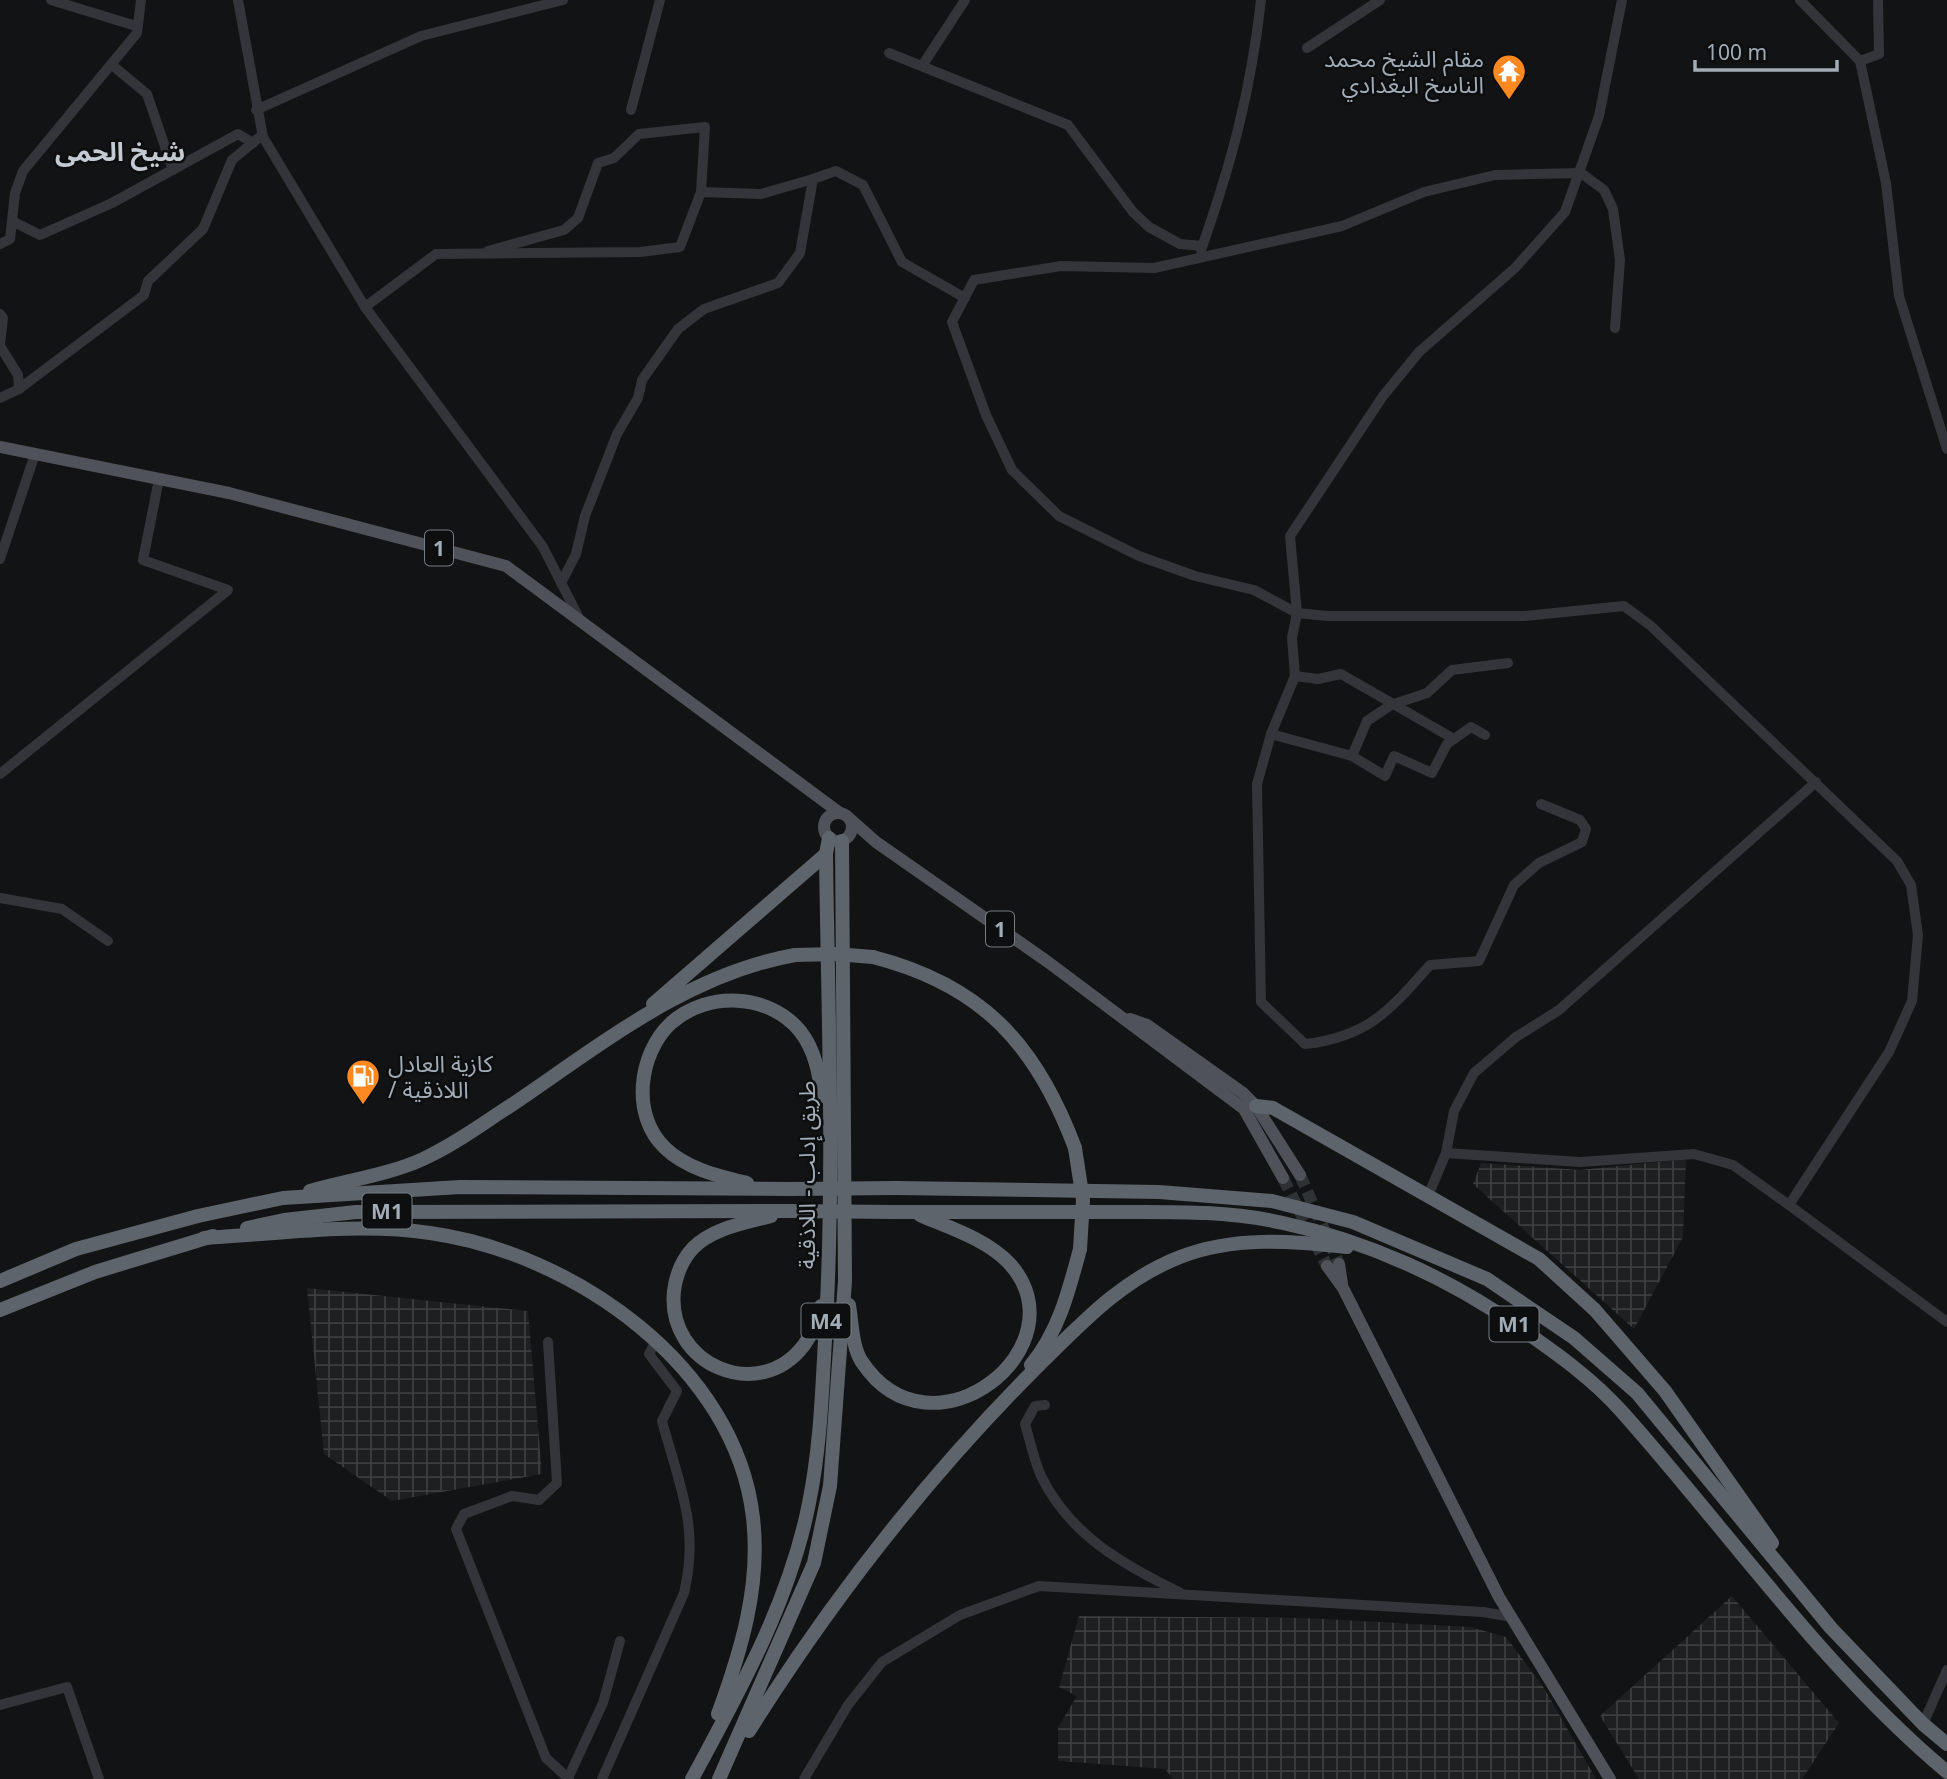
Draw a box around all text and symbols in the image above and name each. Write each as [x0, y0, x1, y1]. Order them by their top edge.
scale bar [1695, 28, 1837, 72]
text: 100 m [1706, 38, 1767, 66]
place label: مقام الشيخ محمد الناسخ البغدادي [1324, 42, 1484, 102]
temple icon: مقام الشيخ محمد الناسخ البغدادي [1490, 52, 1528, 101]
district label: شيخ الحمى [55, 133, 185, 171]
road number: 1 [425, 530, 453, 566]
road number: 1 [986, 912, 1014, 946]
place label: كازية العادل / اللاذقية [388, 1047, 494, 1105]
fuel station icon: كازية العادل / اللاذقية [344, 1057, 382, 1106]
street label: طريق إدلب - اللاذقية [790, 1081, 823, 1269]
road number: M1 [362, 1194, 412, 1228]
road number: M4 [802, 1304, 850, 1338]
road number: M1 [1490, 1306, 1538, 1342]

